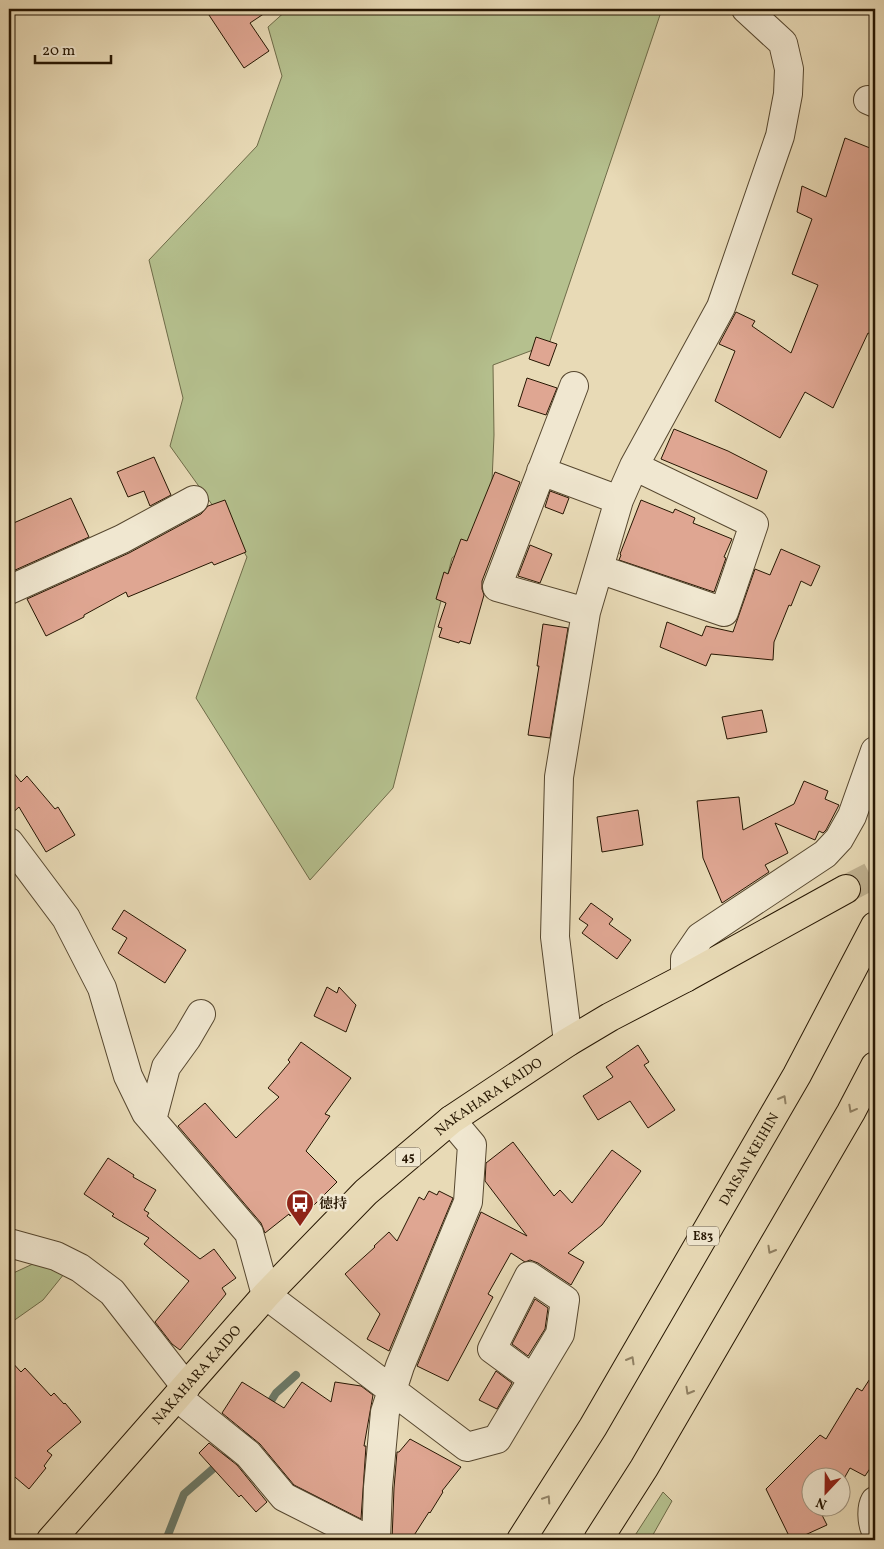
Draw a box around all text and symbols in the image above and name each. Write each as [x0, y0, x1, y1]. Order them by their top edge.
scale bar [35, 32, 111, 64]
text: 20 m [42, 41, 75, 62]
street label: NAKAHARA KAIDO [431, 1054, 547, 1141]
one-way arrow [777, 1095, 787, 1104]
one-way arrow [848, 1104, 858, 1113]
street label: DAISAN KEIHIN [715, 1110, 784, 1209]
road number: 45 [396, 1148, 420, 1166]
bus stop icon: 徳持 [285, 1188, 315, 1227]
place label: 徳持 [319, 1195, 347, 1214]
road number: E83 [687, 1226, 719, 1246]
one-way arrow [767, 1245, 777, 1254]
street label: NAKAHARA KAIDO [148, 1322, 246, 1430]
one-way arrow [625, 1357, 635, 1366]
one-way arrow [686, 1385, 696, 1394]
north arrow [802, 1466, 852, 1516]
text: N [813, 1492, 830, 1513]
one-way arrow [540, 1496, 550, 1505]

